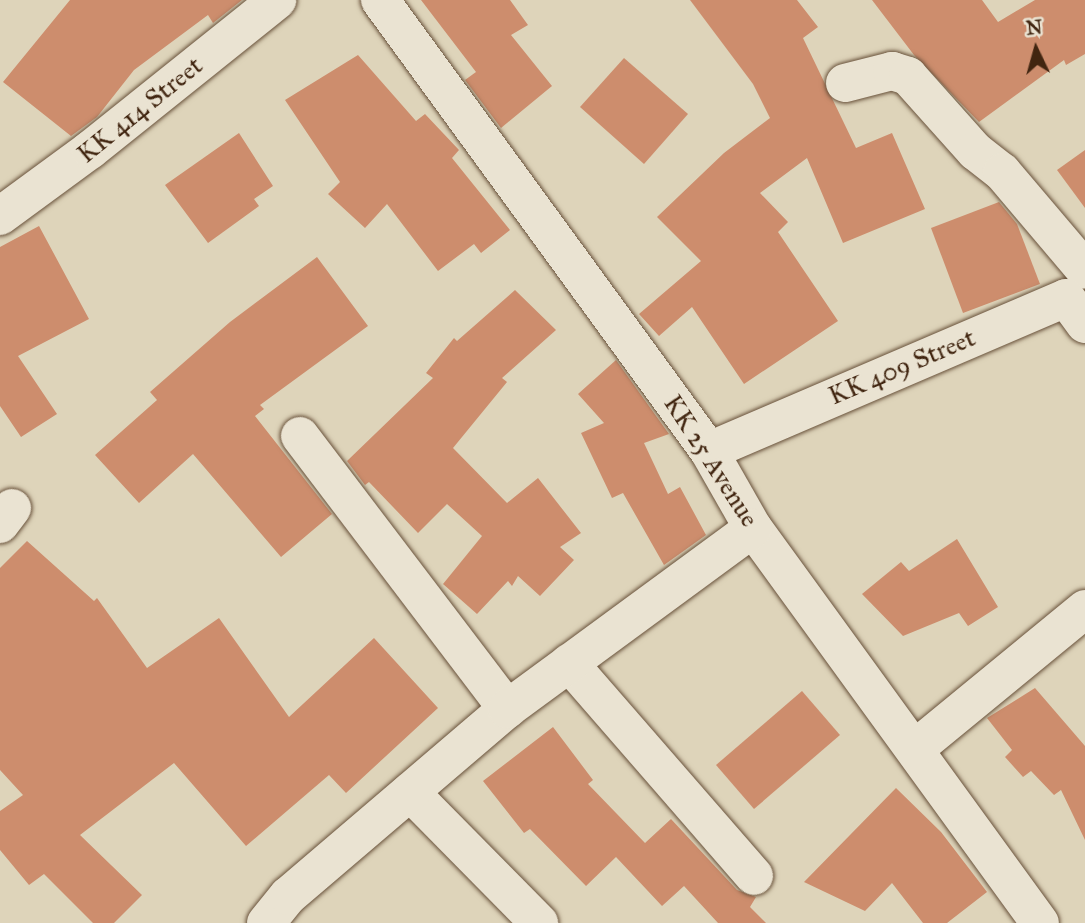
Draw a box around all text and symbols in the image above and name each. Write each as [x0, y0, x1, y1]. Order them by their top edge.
north arrow [1001, 14, 1071, 84]
text: N [1025, 15, 1043, 40]
street label: KK 414 Street [71, 50, 209, 170]
street label: KK 409 Street [824, 322, 980, 412]
street label: KK 25 Avenue [657, 389, 765, 533]

